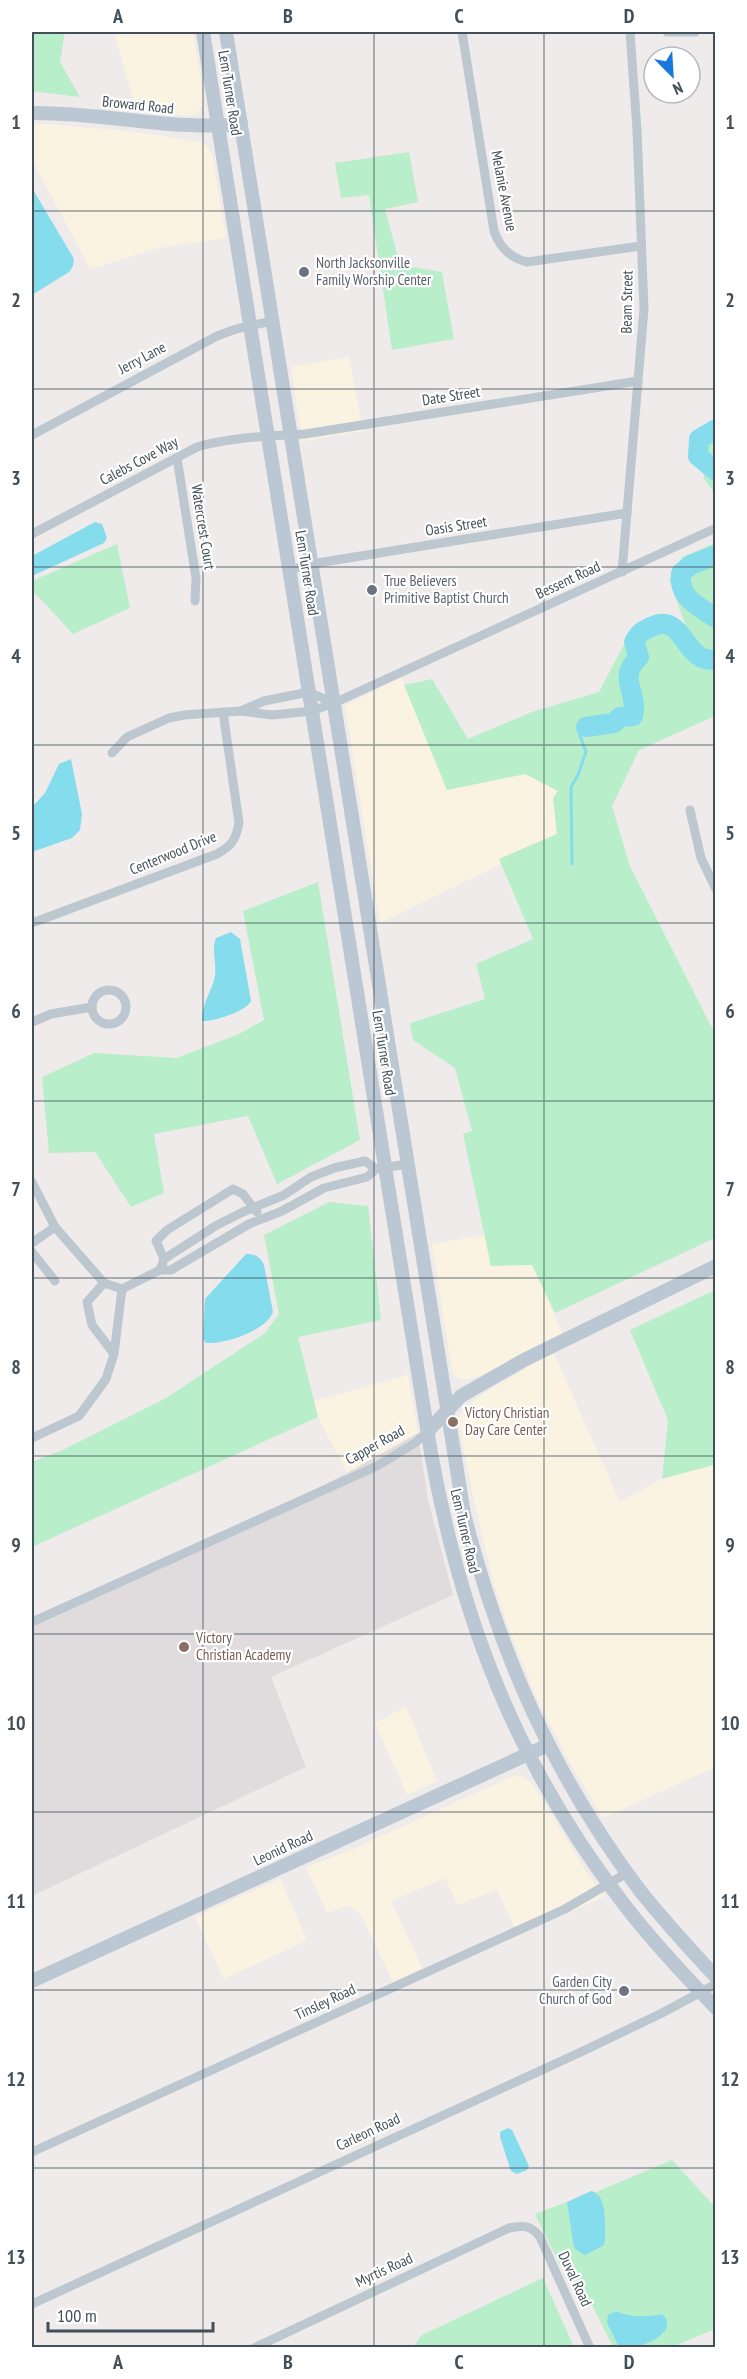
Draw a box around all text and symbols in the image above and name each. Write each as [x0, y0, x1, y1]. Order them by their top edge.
text: A [112, 3, 124, 29]
text: B [283, 3, 293, 29]
text: C [454, 3, 464, 29]
text: D [624, 3, 635, 29]
north arrow [642, 45, 702, 105]
street label: Lem Turner Road [214, 49, 247, 137]
text: N [670, 78, 686, 100]
street label: Broward Road [101, 91, 175, 118]
text: 1 [11, 109, 21, 135]
text: 1 [725, 109, 735, 135]
street label: Melanie Avenue [487, 149, 522, 233]
place label: North Jacksonville Family Worship Center [316, 253, 432, 289]
marker: North Jacksonville Family Worship Center [297, 265, 311, 279]
street label: Beam Street [616, 270, 637, 334]
text: 2 [11, 287, 21, 313]
text: 2 [725, 287, 735, 313]
street label: Jerry Lane [114, 337, 169, 378]
street label: Date Street [421, 382, 481, 409]
street label: Calebs Cove Way [96, 432, 182, 489]
text: 3 [11, 465, 21, 491]
text: 3 [725, 465, 735, 491]
street label: Watercrest Court [187, 483, 220, 571]
street label: Oasis Street [424, 511, 488, 540]
street label: Lem Turner Road [291, 529, 324, 617]
street label: Bessent Road [532, 556, 603, 603]
place label: True Believers Primitive Baptist Church [384, 571, 509, 607]
marker: True Believers Primitive Baptist Church [365, 583, 379, 597]
text: 4 [11, 643, 21, 669]
text: 4 [725, 643, 735, 669]
text: 5 [11, 820, 21, 846]
text: 5 [725, 820, 735, 846]
street label: Centerwood Drive [127, 826, 219, 879]
text: 6 [11, 998, 21, 1024]
text: 6 [725, 998, 735, 1024]
street label: Lem Turner Road [368, 1009, 401, 1097]
text: 7 [11, 1176, 21, 1202]
text: 7 [725, 1176, 735, 1202]
text: 8 [11, 1354, 21, 1380]
text: 8 [725, 1354, 735, 1380]
place label: Victory Christian Day Care Center [464, 1403, 549, 1439]
marker: Victory Christian Day Care Center [446, 1415, 460, 1429]
street label: Capper Road [342, 1421, 408, 1469]
street label: Lem Turner Road [447, 1487, 484, 1575]
text: 9 [11, 1532, 21, 1558]
text: 9 [725, 1532, 735, 1558]
place label: Victory Christian Academy [195, 1628, 291, 1664]
marker: Victory Christian Academy [177, 1640, 191, 1654]
text: 10 [6, 1710, 26, 1736]
text: 10 [720, 1710, 740, 1736]
street label: Leonid Road [250, 1826, 315, 1870]
text: 11 [6, 1888, 26, 1914]
text: 11 [720, 1888, 740, 1914]
place label: Garden City Church of God [539, 1972, 612, 2008]
street label: Tinsley Road [291, 1979, 358, 2024]
marker: Garden City Church of God [617, 1984, 631, 1998]
text: 12 [6, 2066, 26, 2092]
text: 12 [720, 2066, 740, 2092]
street label: Carleon Road [333, 2109, 403, 2155]
text: 13 [6, 2244, 26, 2270]
text: 13 [720, 2244, 740, 2270]
street label: Myrtis Road [352, 2248, 415, 2291]
street label: Duval Road [554, 2248, 596, 2309]
scale bar [48, 2295, 213, 2333]
text: 100 m [57, 2304, 97, 2327]
text: A [112, 2349, 124, 2375]
text: B [283, 2349, 293, 2375]
text: C [454, 2349, 464, 2375]
text: D [624, 2349, 635, 2375]

